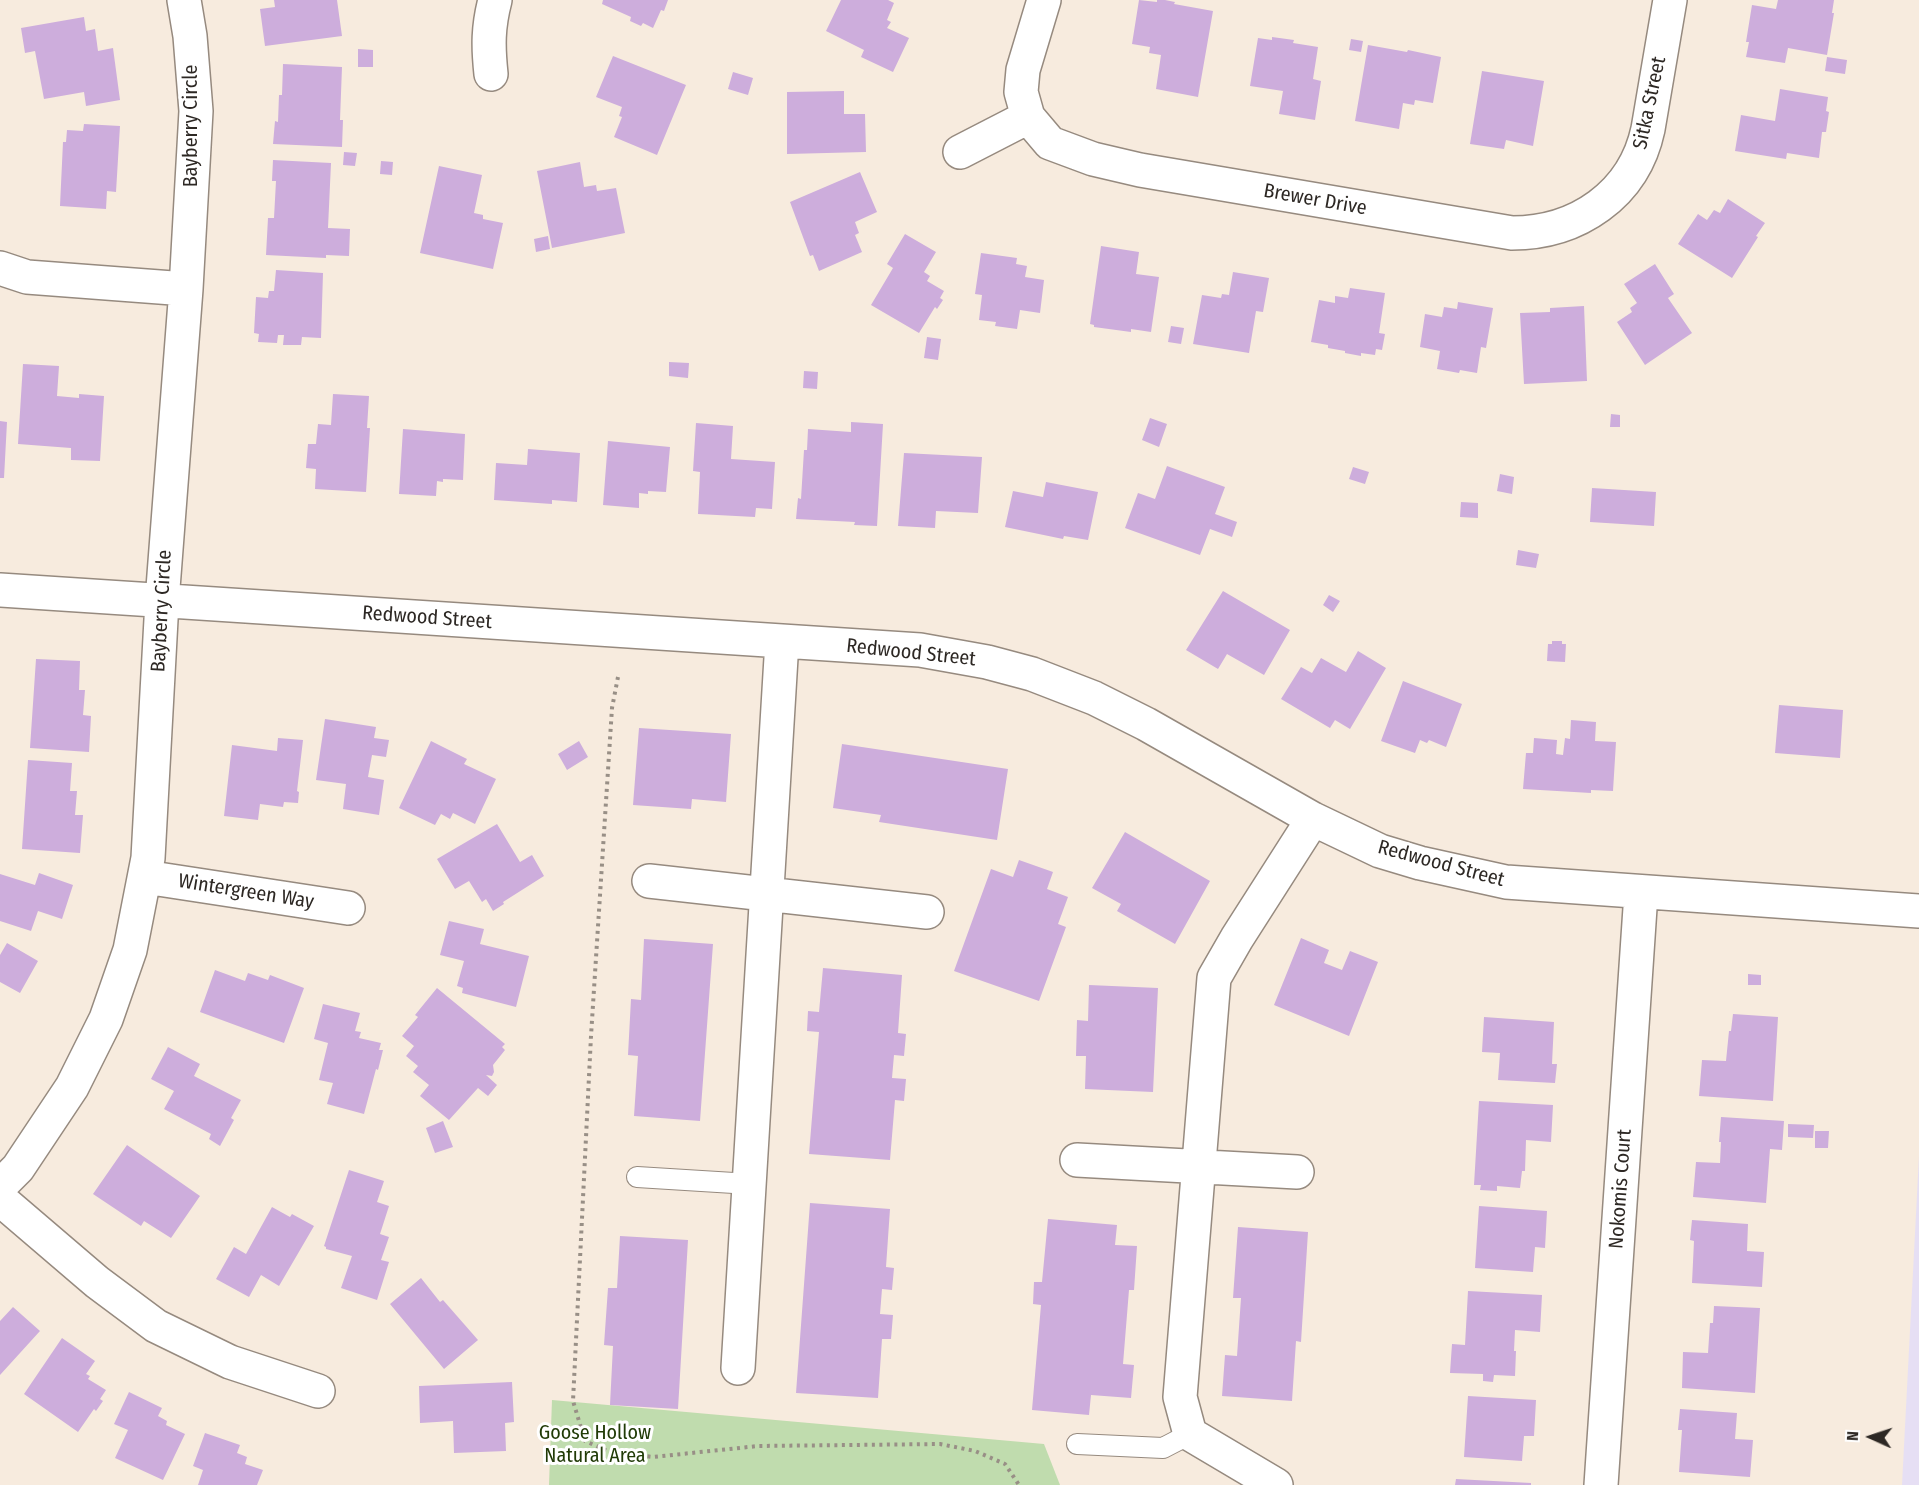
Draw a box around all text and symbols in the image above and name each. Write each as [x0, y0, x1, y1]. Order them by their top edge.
street label: Sitka Street [1628, 54, 1672, 152]
street label: Bayberry Circle [179, 65, 203, 187]
street label: Brewer Drive [1262, 179, 1368, 221]
street label: Bayberry Circle [147, 549, 177, 673]
street label: Redwood Street [361, 601, 493, 635]
street label: Redwood Street [845, 634, 977, 672]
street label: Redwood Street [1375, 836, 1507, 892]
street label: Wintergreen Way [176, 869, 316, 915]
street label: Nokomis Court [1605, 1128, 1637, 1250]
north arrow [1841, 1407, 1901, 1467]
park label: Goose Hollow Natural Area [539, 1421, 651, 1468]
text: N [1843, 1431, 1862, 1441]

